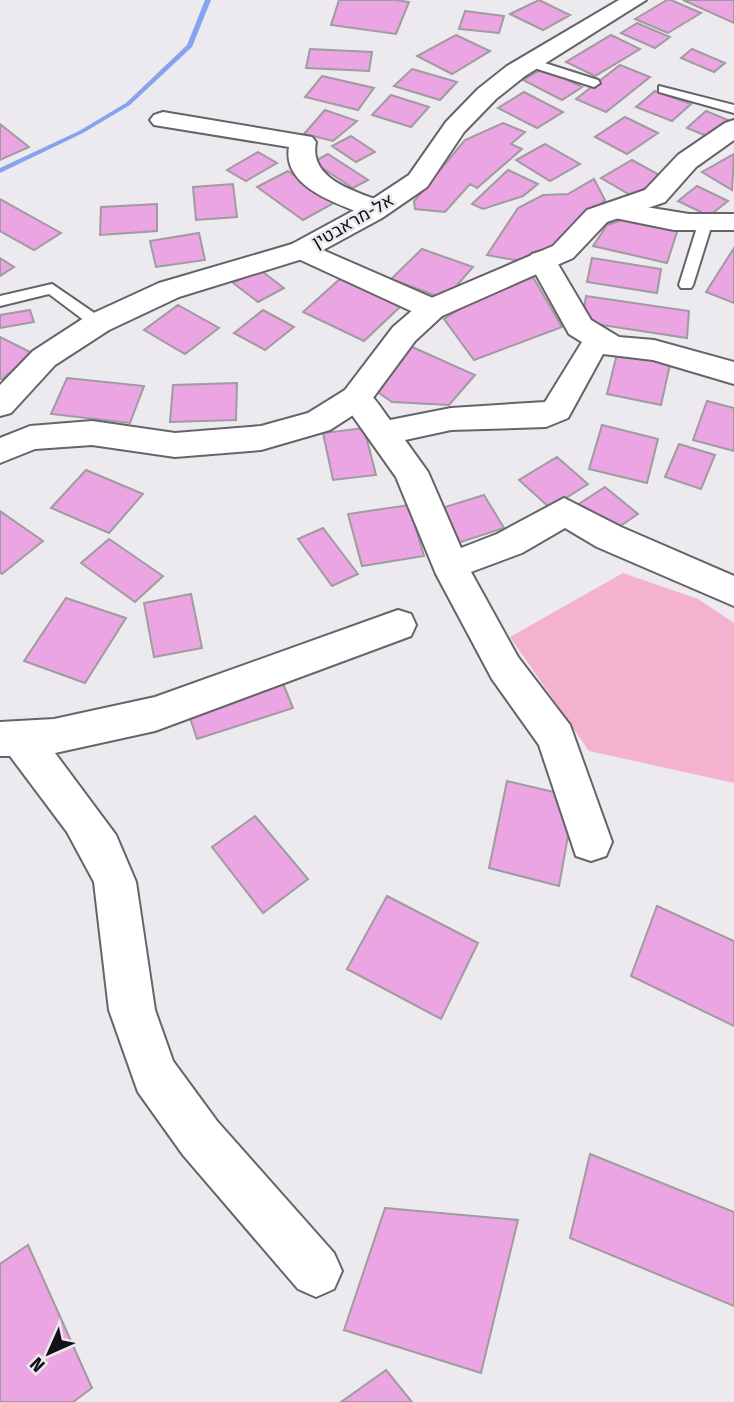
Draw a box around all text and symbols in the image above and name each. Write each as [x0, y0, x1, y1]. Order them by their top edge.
street label: אל-מראבטין [308, 189, 398, 253]
north arrow [14, 1318, 84, 1388]
text: N [25, 1353, 49, 1377]

